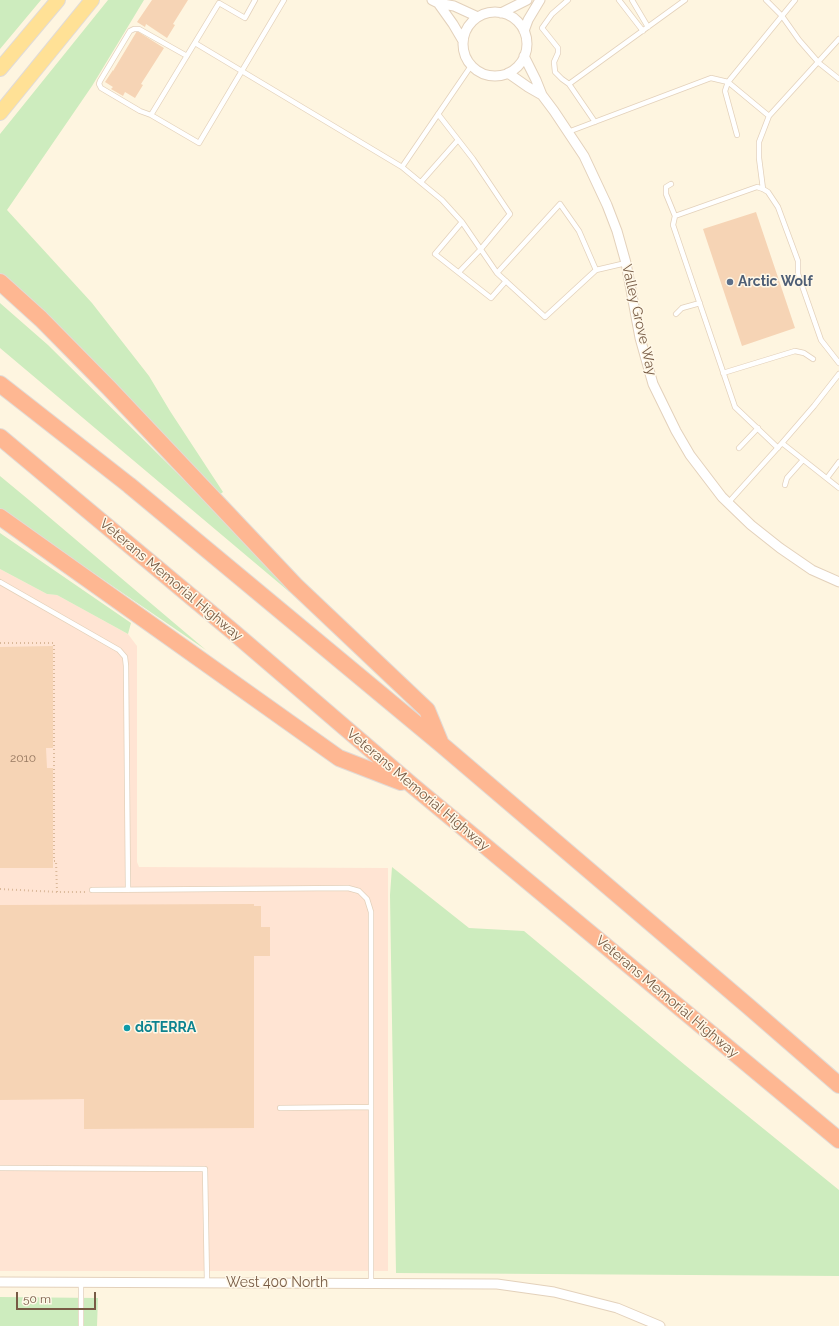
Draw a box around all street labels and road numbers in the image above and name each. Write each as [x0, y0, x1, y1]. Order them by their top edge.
street label: Valley Grove Way [618, 263, 660, 377]
street label: Veterans Memorial Highway [96, 515, 246, 645]
street label: Veterans Memorial Highway [343, 725, 493, 855]
street label: Veterans Memorial Highway [592, 932, 742, 1062]
street label: West 400 North [226, 1275, 328, 1291]

